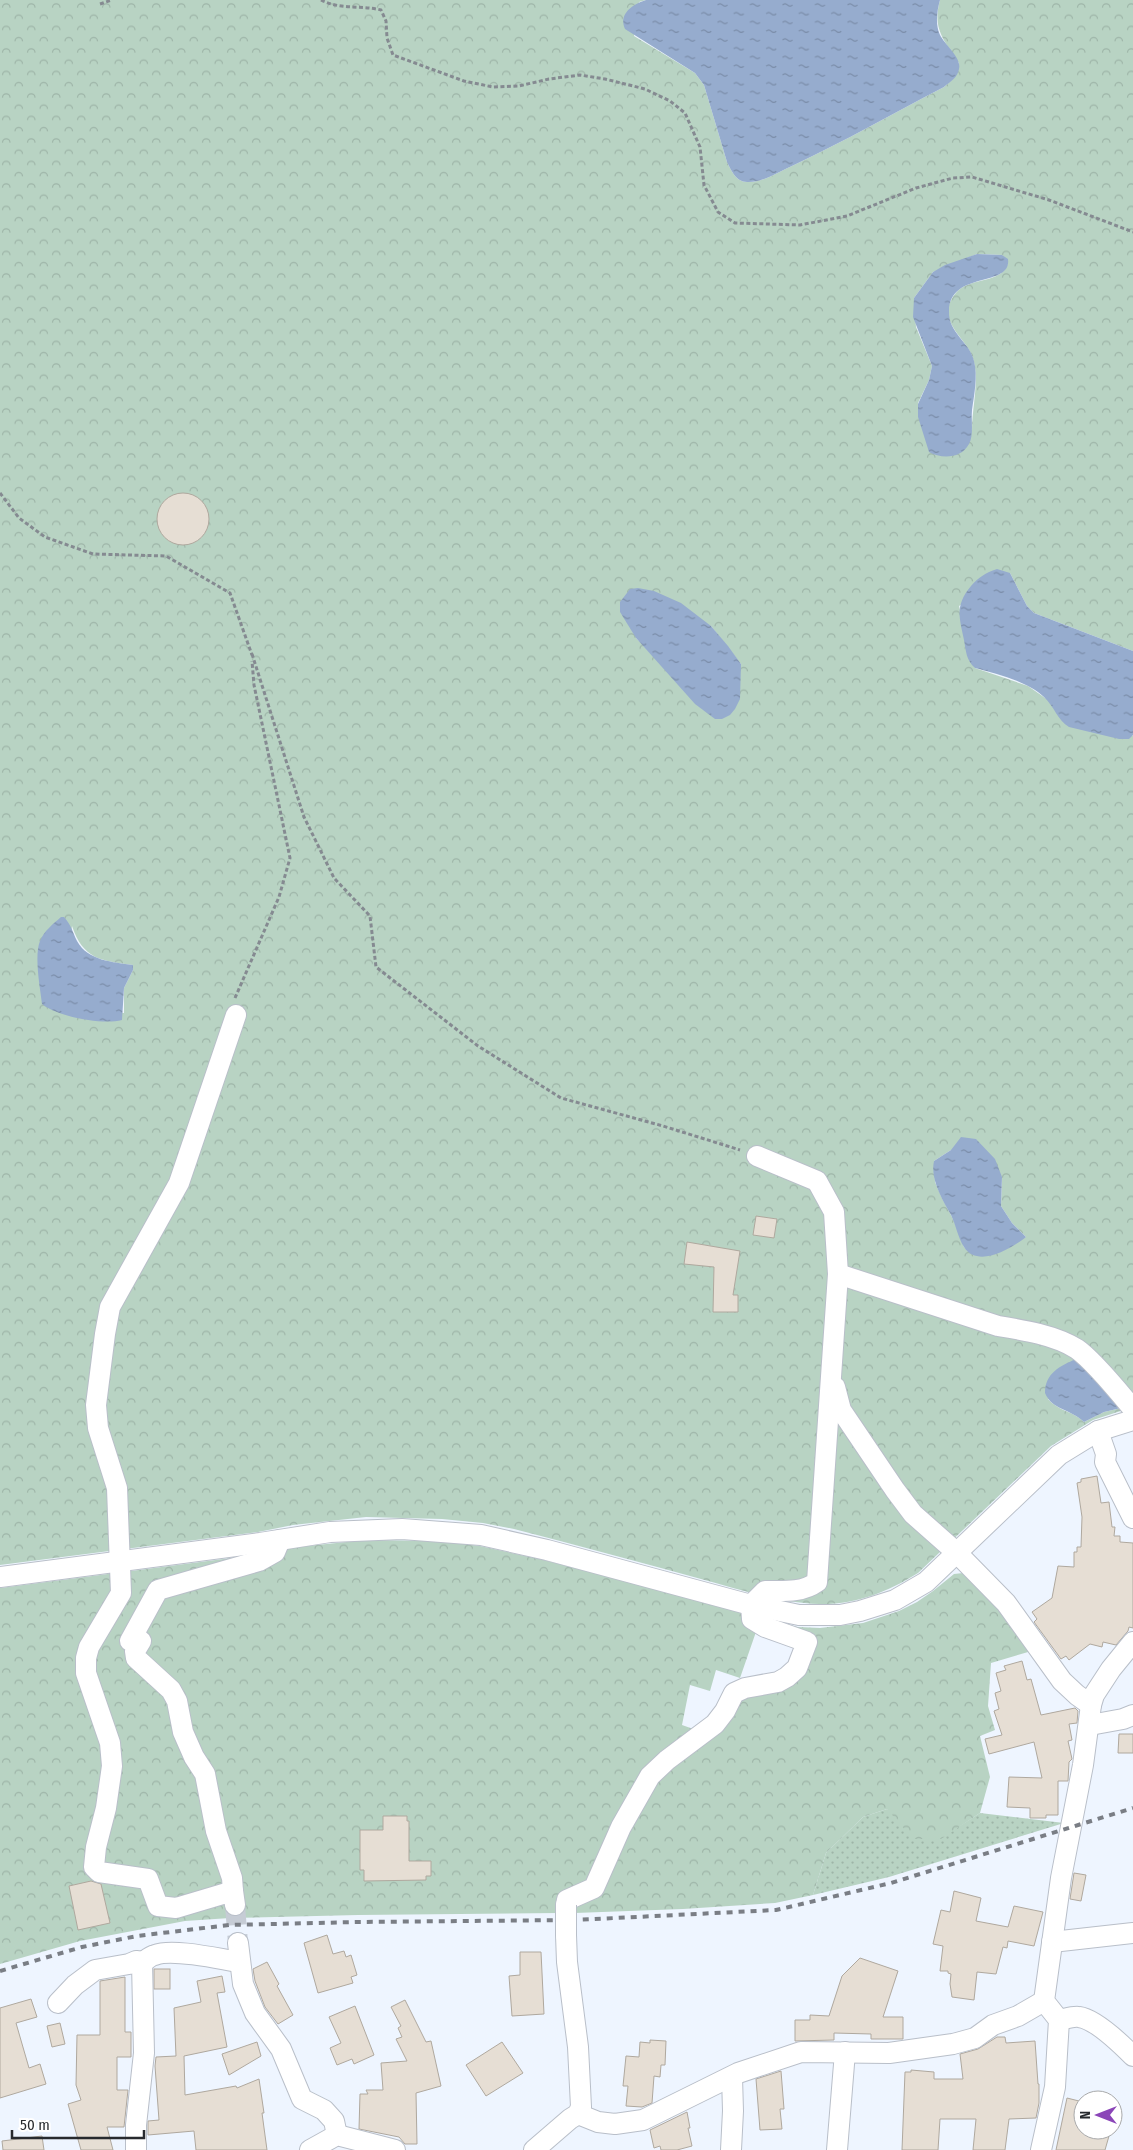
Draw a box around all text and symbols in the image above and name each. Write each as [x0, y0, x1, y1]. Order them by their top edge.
north arrow [1073, 2090, 1123, 2140]
scale bar [12, 2108, 145, 2140]
text: N [1077, 2111, 1094, 2119]
text: 50 m [20, 2116, 50, 2134]

